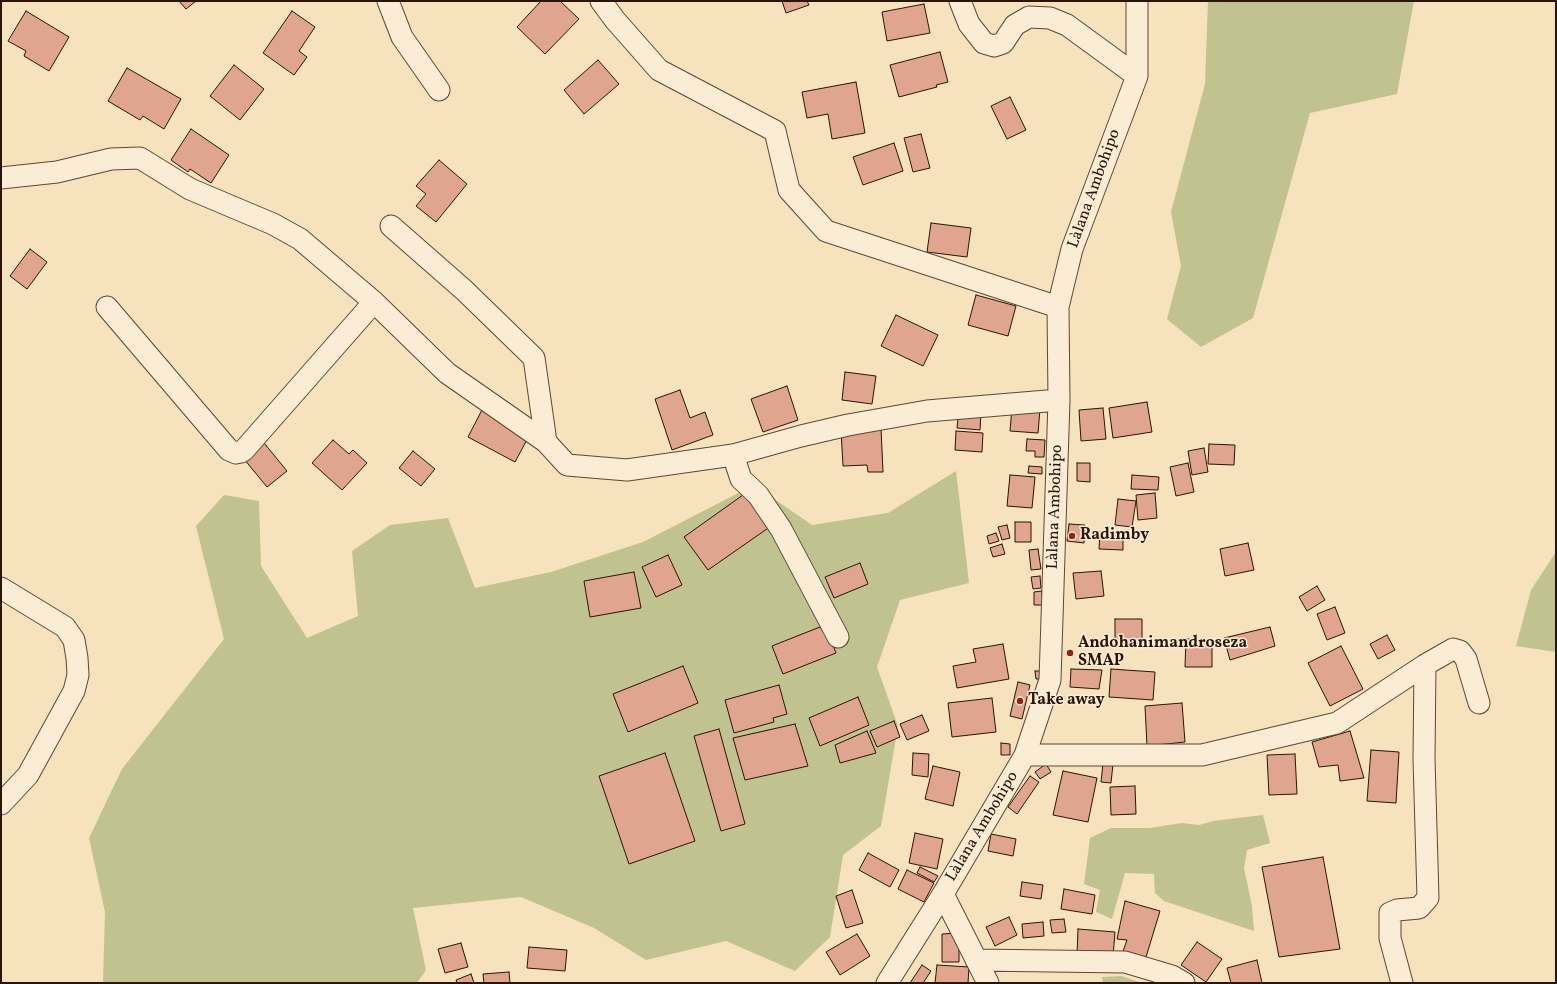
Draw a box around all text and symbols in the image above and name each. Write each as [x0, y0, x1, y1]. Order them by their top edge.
street label: Làlana Ambohipo [1065, 127, 1125, 251]
street label: Làlana Ambohipo [1044, 444, 1068, 570]
place label: Radimby [1080, 526, 1149, 546]
marker: Radimby [1067, 531, 1077, 541]
place label: Andohanimandroseza SMAP [1078, 634, 1247, 672]
marker: Andohanimandroseza SMAP [1065, 648, 1075, 658]
place label: Take away [1028, 691, 1105, 711]
marker: Take away [1015, 696, 1025, 706]
street label: Làlana Ambohipo [943, 768, 1023, 886]

